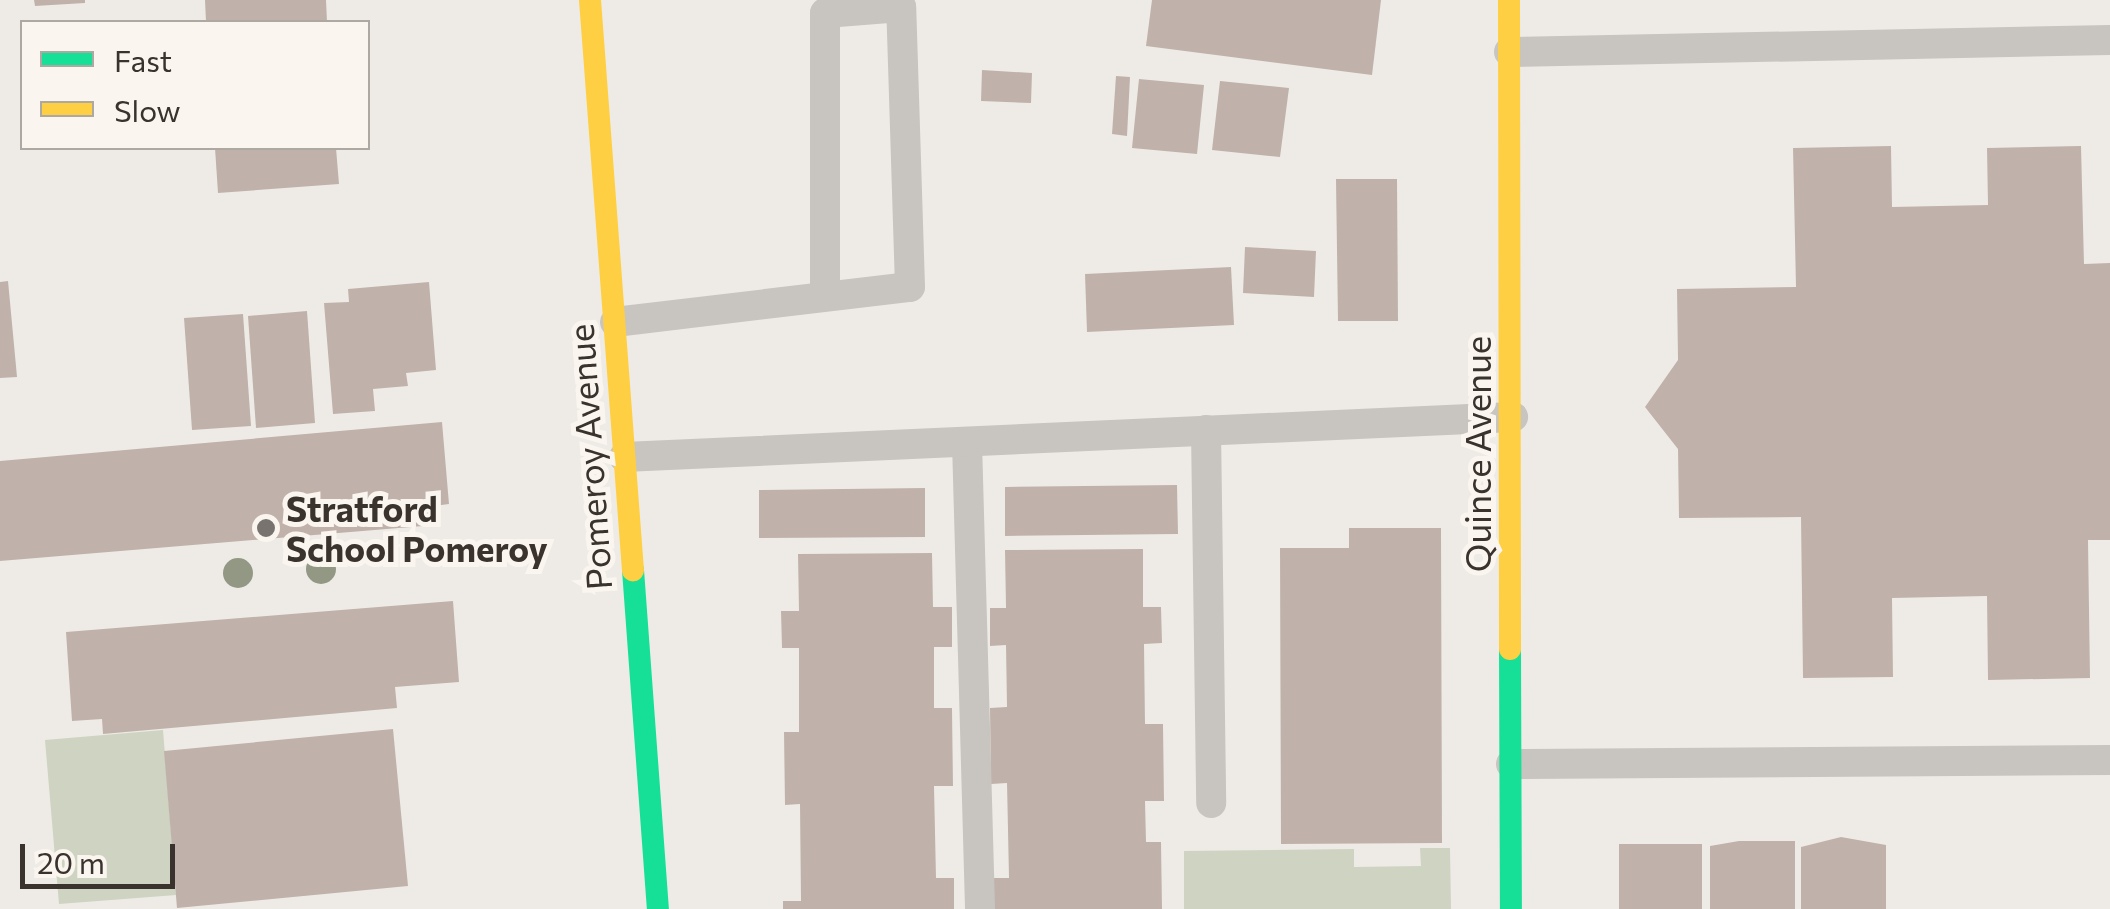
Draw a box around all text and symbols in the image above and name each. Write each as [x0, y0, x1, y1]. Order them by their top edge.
legend [20, 20, 370, 150]
text: Fast [114, 41, 172, 78]
text: Slow [114, 91, 181, 128]
street label: Pomeroy Avenue [559, 323, 619, 591]
street label: Quince Avenue [1456, 336, 1498, 572]
place label: Stratford School Pomeroy [286, 487, 548, 569]
marker: Stratford School Pomeroy [255, 517, 277, 539]
scale bar [25, 824, 180, 886]
text: 20 m [37, 843, 105, 880]

